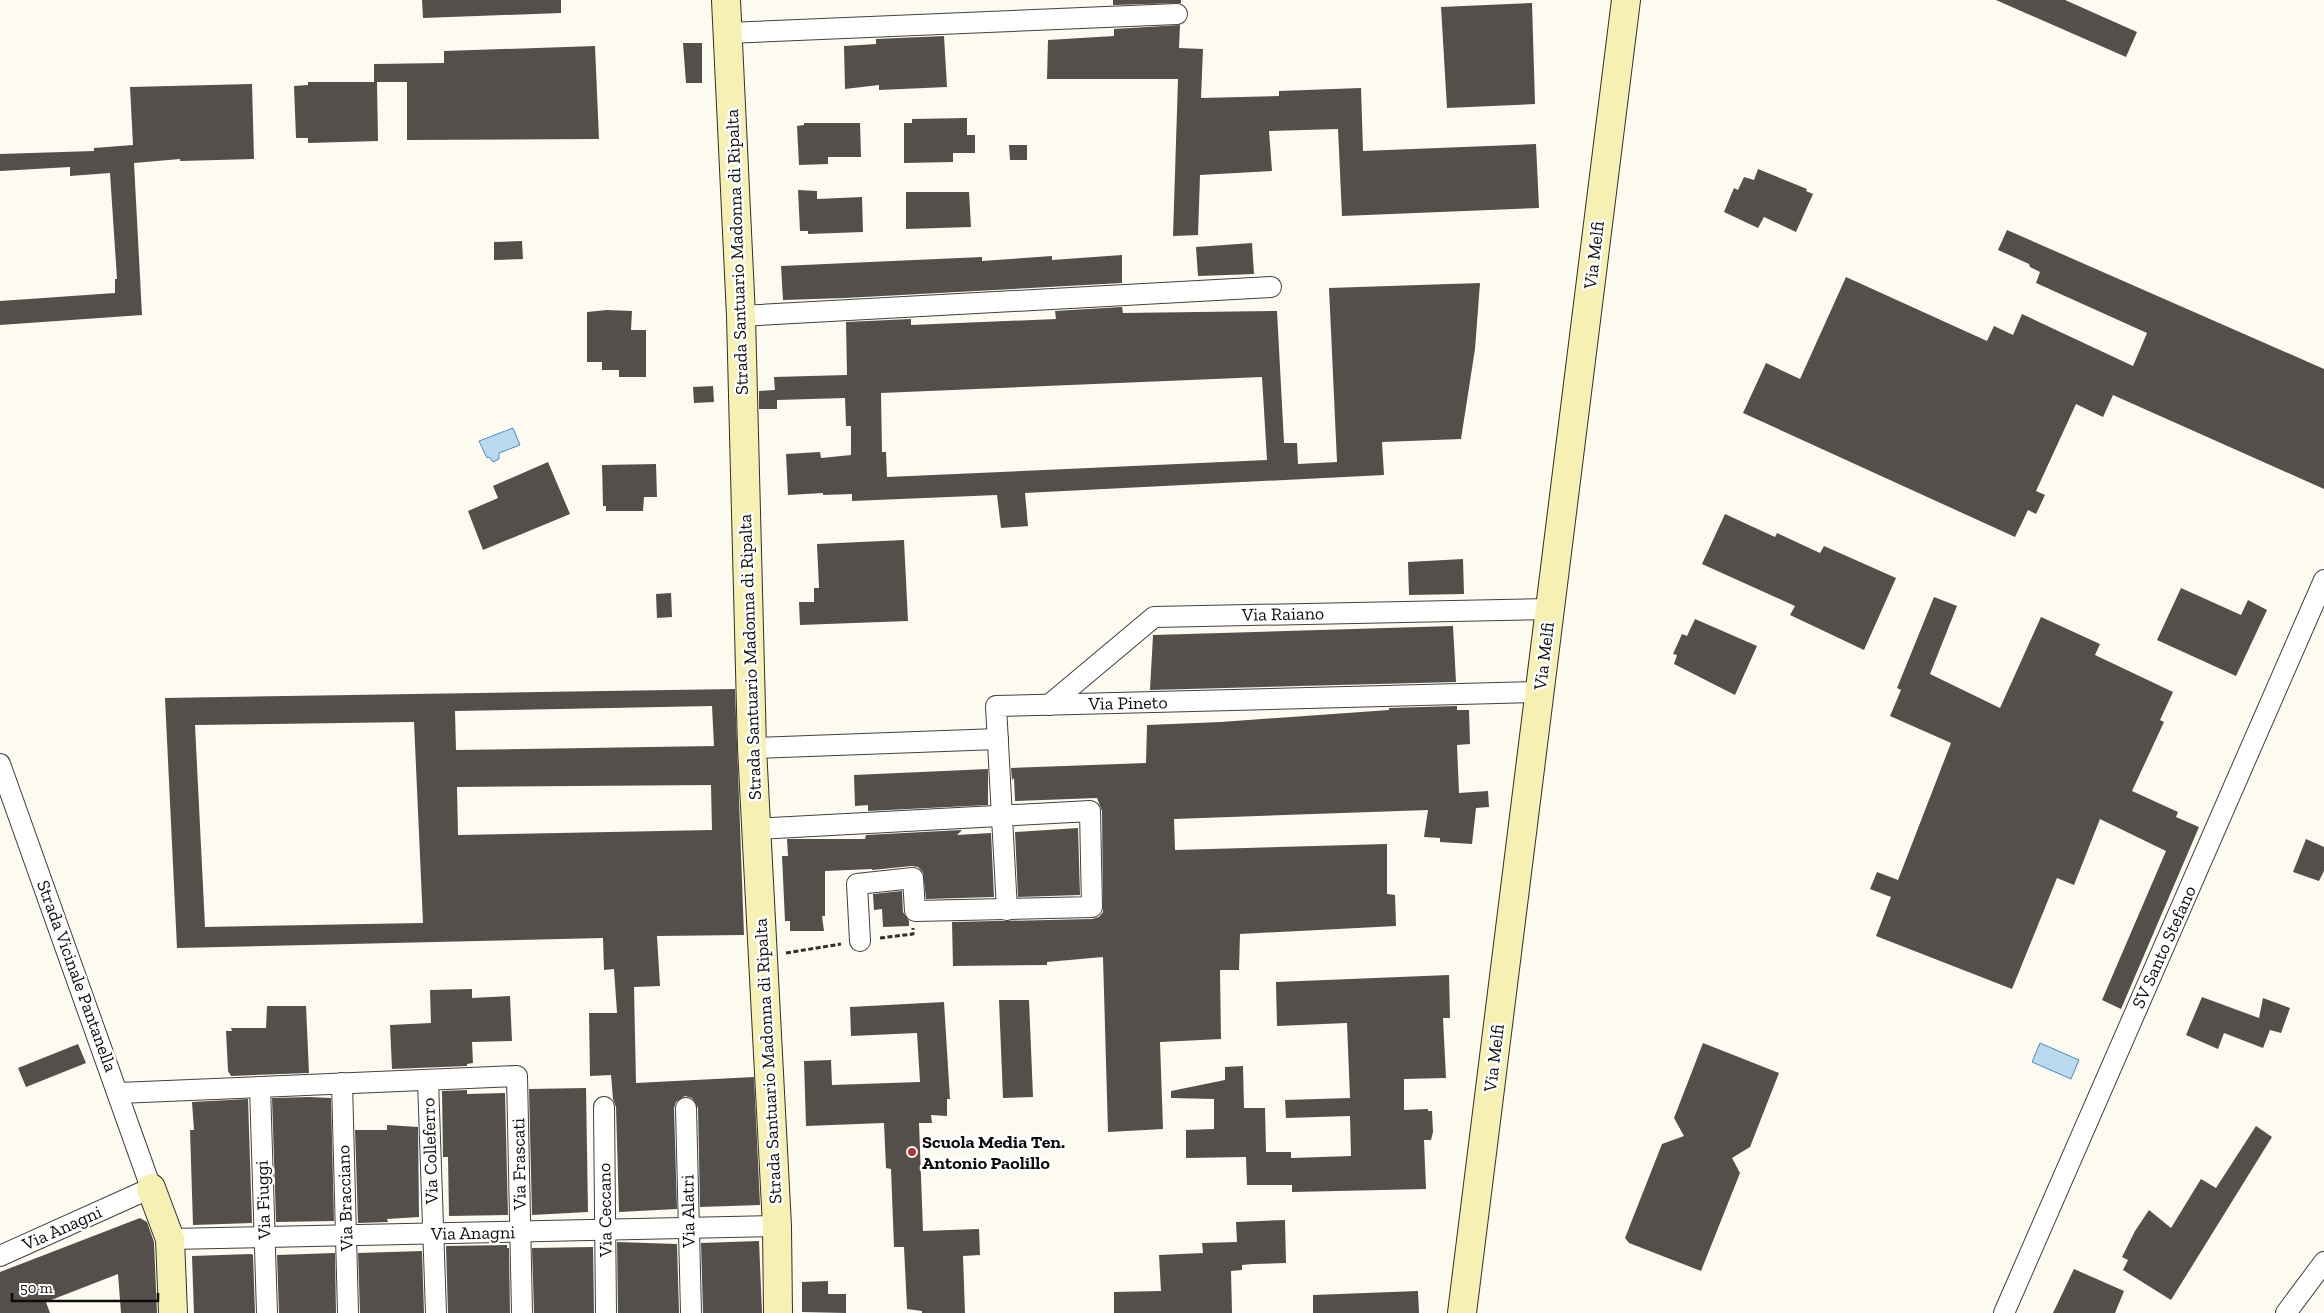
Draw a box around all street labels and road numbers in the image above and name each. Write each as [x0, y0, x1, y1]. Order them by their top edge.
street label: Strada Santuario Madonna di Ripalta [721, 108, 753, 395]
street label: Via Melfi [1579, 220, 1609, 291]
street label: Strada Santuario Madonna di Ripalta [734, 513, 766, 800]
street label: Via Raiano [1241, 602, 1324, 626]
street label: Via Melfi [1529, 621, 1559, 692]
street label: Via Pineto [1087, 691, 1168, 715]
street label: Strada Vicinale Pantanella [32, 877, 122, 1075]
street label: SV Santo Stefano [2127, 882, 2201, 1012]
street label: Strada Santuario Madonna di Ripalta [750, 917, 786, 1204]
street label: Via Melfi [1479, 1023, 1509, 1094]
street label: Via Colleferro [417, 1097, 443, 1206]
street label: Via Frascati [507, 1118, 531, 1211]
street label: Via Bracciano [332, 1145, 358, 1252]
street label: Via Fiuggi [251, 1160, 275, 1241]
street label: Via Ceccano [593, 1163, 617, 1258]
street label: Via Alatri [676, 1174, 700, 1249]
street label: Via Anagni [18, 1201, 105, 1256]
street label: Via Anagni [430, 1221, 515, 1245]

